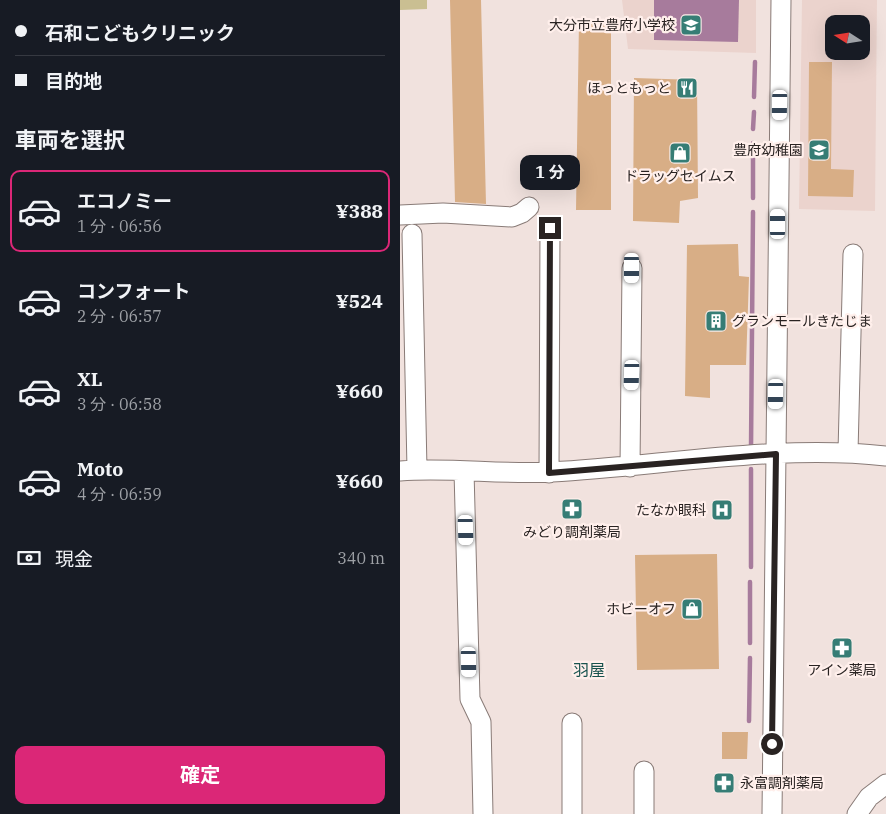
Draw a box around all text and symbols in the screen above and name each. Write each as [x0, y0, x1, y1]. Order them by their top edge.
school or university icon: 大分市立豊府小学校 [679, 13, 703, 37]
north arrow [825, 15, 870, 60]
map controls [825, 15, 870, 60]
place label: 大分市立豊府小学校 [549, 16, 675, 34]
text: 石和こどもクリニック [45, 21, 235, 45]
text: 目的地 [45, 69, 102, 93]
restaurant icon: ほっともっと [675, 76, 699, 100]
place label: ほっともっと [587, 79, 671, 97]
car [772, 90, 787, 120]
text: 車両を選択 [15, 125, 125, 154]
school or university icon: 豊府幼稚園 [807, 138, 831, 162]
shop icon: ドラッグセイムス [668, 141, 692, 165]
place label: 豊府幼稚園 [733, 141, 803, 159]
callout: 1 分 [520, 156, 580, 190]
text: 1 分 [535, 162, 565, 182]
place label: ドラッグセイムス [624, 167, 736, 185]
icon: car [17, 189, 62, 234]
text: エコノミー [77, 189, 172, 213]
text: ¥388 [336, 199, 383, 223]
car [770, 209, 785, 239]
text: 1 分 · 06:56 [77, 216, 162, 236]
route end [539, 217, 561, 239]
car [624, 253, 639, 283]
icon: car [17, 279, 62, 324]
text: コンフォート [77, 279, 190, 303]
text: ¥524 [336, 289, 383, 313]
text: 2 分 · 06:57 [77, 306, 162, 326]
building icon: グランモールきたじま [704, 309, 728, 333]
place label: グランモールきたじま [732, 312, 872, 330]
car [623, 360, 640, 390]
text: XL [77, 367, 103, 391]
icon: car [17, 369, 62, 414]
text: ¥660 [336, 379, 383, 403]
car [768, 379, 783, 409]
text: 3 分 · 06:58 [77, 394, 162, 414]
text: Moto [77, 457, 123, 481]
icon: car [17, 459, 62, 504]
text: ¥660 [336, 469, 383, 493]
text: 4 分 · 06:59 [77, 484, 162, 504]
pharmacy icon: みどり調剤薬局 [560, 497, 584, 521]
hospital icon: たなか眼科 [710, 498, 734, 522]
place label: たなか眼科 [636, 501, 706, 519]
car [457, 515, 474, 545]
place label: みどり調剤薬局 [523, 523, 621, 541]
icon: cash [15, 544, 43, 572]
text: 現金 [55, 547, 93, 571]
text: 340 m [337, 548, 385, 568]
shop icon: ホビーオフ [680, 597, 704, 621]
place label: ホビーオフ [606, 600, 676, 618]
pharmacy icon: アイン薬局 [830, 636, 854, 660]
car [461, 647, 476, 677]
district label: 羽屋 [573, 660, 605, 680]
place label: アイン薬局 [807, 661, 877, 679]
route start [761, 733, 783, 755]
button: 確定 [15, 746, 385, 804]
pharmacy icon: 永富調剤薬局 [712, 771, 736, 795]
place label: 永富調剤薬局 [740, 774, 824, 792]

